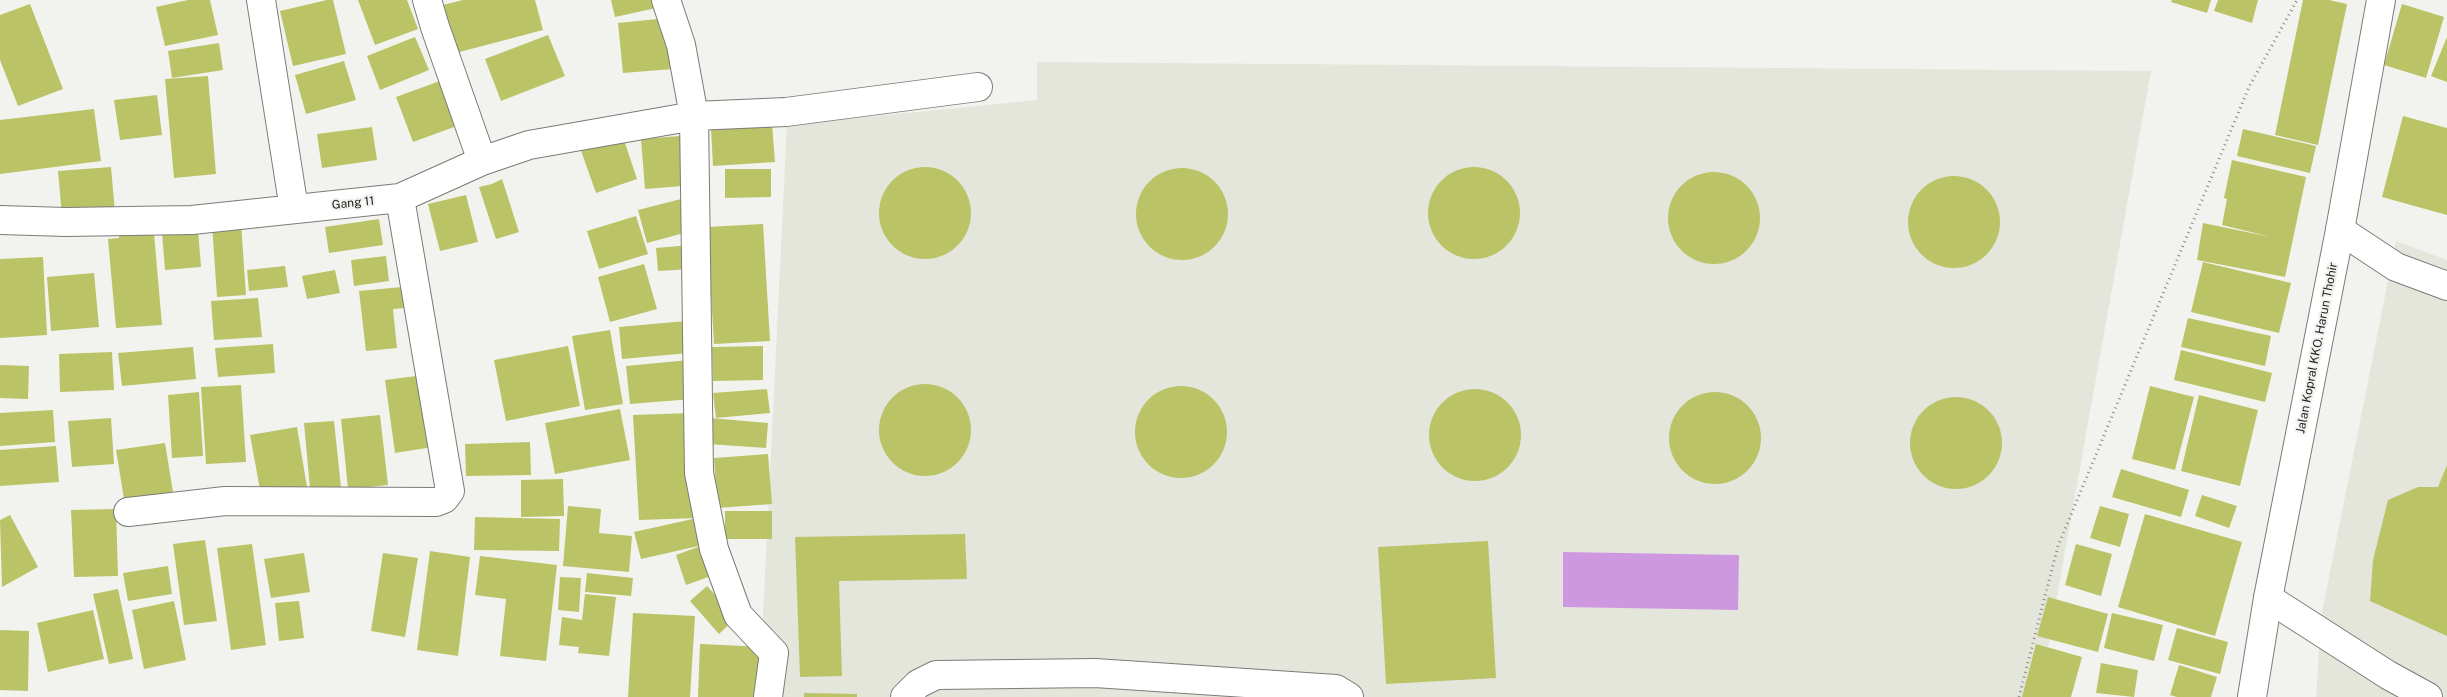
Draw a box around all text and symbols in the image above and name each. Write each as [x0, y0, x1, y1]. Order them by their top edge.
street label: Gang 11 [331, 194, 375, 212]
street label: Jalan Kopral KKO. Harun Thohir [2293, 261, 2341, 435]

